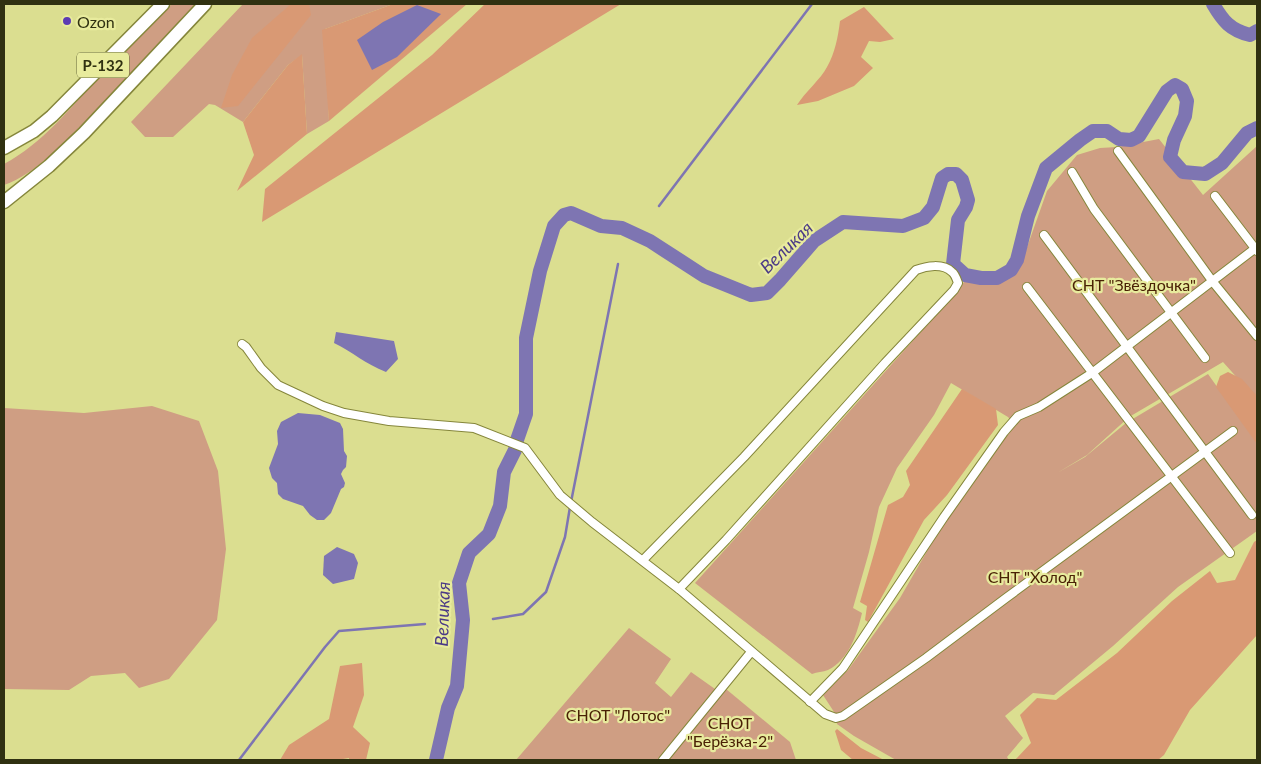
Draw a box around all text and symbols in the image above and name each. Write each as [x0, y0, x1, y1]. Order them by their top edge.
place label: Ozon [77, 12, 115, 31]
marker: Ozon [61, 15, 73, 27]
road number: Р-132 [77, 52, 129, 78]
water label: Великая [755, 216, 817, 278]
park label: СНТ "Звёздочка" [1072, 275, 1196, 294]
park label: СНТ "Холод" [988, 567, 1082, 586]
water label: Великая [430, 581, 454, 647]
park label: СНОТ "Лотос" [566, 705, 670, 724]
park label: СНОТ "Берёзка-2" [687, 713, 773, 750]

